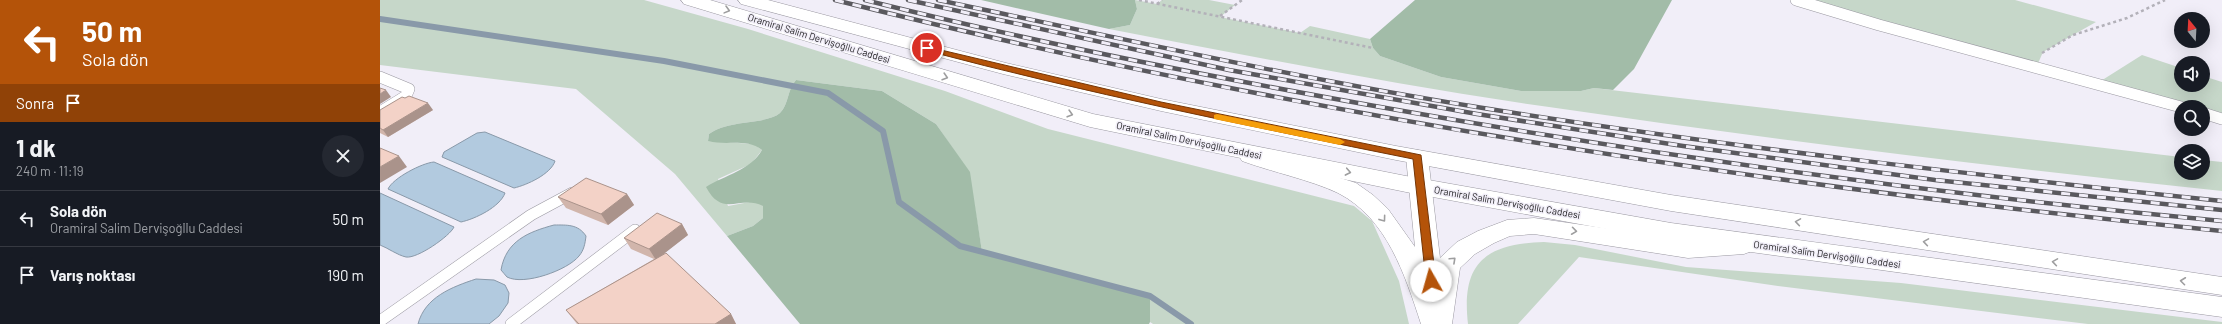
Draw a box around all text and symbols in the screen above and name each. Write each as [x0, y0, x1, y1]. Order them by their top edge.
one-way arrow [724, 6, 730, 14]
street label: Oramiral Salim Dervişoğllu Caddesi [746, 11, 892, 65]
north arrow [2174, 12, 2210, 48]
map controls [2174, 12, 2210, 180]
text: 50 m [82, 14, 142, 48]
icon: left [16, 16, 68, 68]
pin [910, 31, 944, 65]
icon: arrive [916, 37, 938, 59]
text: Sola dön [82, 48, 148, 70]
button: sound [2174, 56, 2210, 92]
one-way arrow [942, 72, 949, 80]
icon: arrive [62, 92, 84, 114]
text: Sonra [16, 94, 54, 112]
button: search [2174, 100, 2210, 136]
one-way arrow [1066, 109, 1073, 118]
street label: Oramiral Salim Dervişoğllu Caddesi [1115, 119, 1263, 161]
text: 1 dk [16, 133, 56, 162]
button: close [322, 135, 364, 177]
button: layers [2174, 144, 2210, 180]
text: 240 m · 11:19 [16, 163, 84, 179]
one-way arrow [1345, 168, 1351, 176]
street label: Oramiral Salim Dervişoğllu Caddesi [1433, 183, 1581, 221]
text: Sola dön [50, 202, 107, 220]
icon: left [16, 208, 38, 230]
text: 50 m [332, 210, 364, 228]
one-way arrow [1379, 214, 1386, 221]
one-way arrow [1795, 218, 1801, 227]
text: Oramiral Salim Dervişoğllu Caddesi [50, 220, 243, 236]
one-way arrow [1571, 226, 1577, 235]
street label: Oramiral Salim Dervişoğllu Caddesi [1753, 238, 1901, 270]
one-way arrow [1923, 238, 1929, 247]
one-way arrow [1449, 258, 1456, 265]
one-way arrow [2052, 258, 2058, 267]
position arrow [1410, 260, 1452, 302]
icon: arrive [16, 264, 38, 286]
text: Varış noktası [50, 266, 135, 284]
text: 190 m [327, 266, 364, 284]
one-way arrow [2180, 277, 2186, 286]

